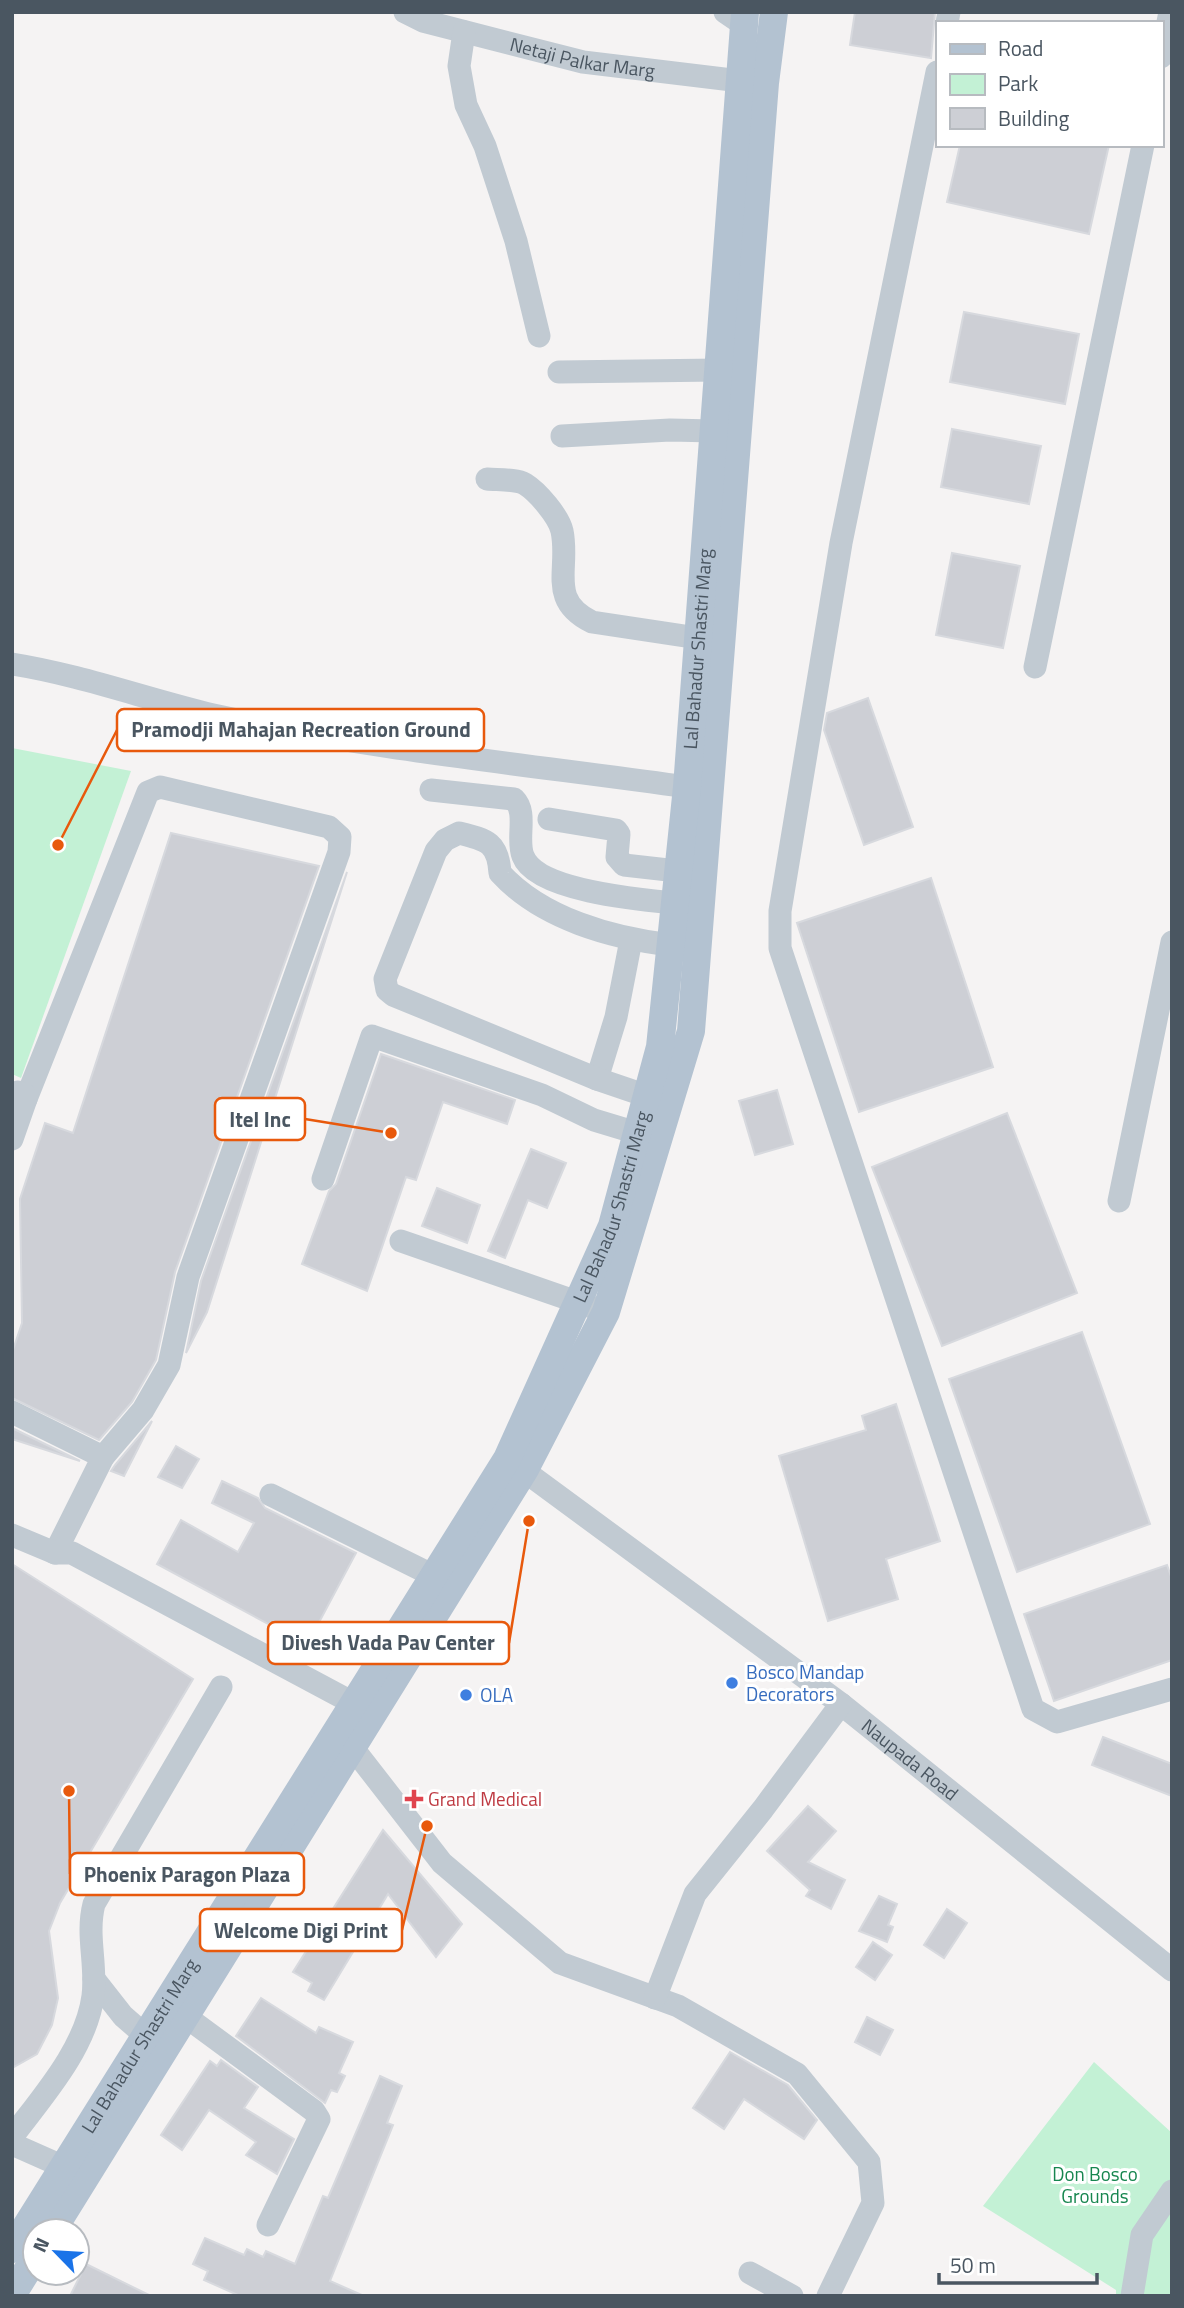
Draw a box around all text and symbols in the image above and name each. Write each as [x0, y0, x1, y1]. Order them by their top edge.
legend [936, 21, 1163, 147]
street label: Netaji Palkar Marg [507, 29, 657, 85]
text: Road [998, 32, 1043, 64]
text: Park [998, 67, 1038, 99]
text: Building [998, 102, 1070, 134]
street label: Lal Bahadur Shastri Marg [675, 547, 719, 750]
callout: Pramodji Mahajan Recreation Ground [117, 709, 484, 751]
text: Pramodji Mahajan Recreation Ground [131, 713, 471, 745]
callout: Itel Inc [215, 1098, 305, 1140]
text: Itel Inc [229, 1103, 291, 1135]
street label: Lal Bahadur Shastri Marg [564, 1107, 656, 1307]
callout: Divesh Vada Pav Center [268, 1622, 509, 1664]
text: Divesh Vada Pav Center [281, 1626, 495, 1658]
place label: Bosco Mandap Decorators [746, 1657, 864, 1708]
marker: Bosco Mandap Decorators [724, 1675, 740, 1691]
place label: OLA [480, 1680, 513, 1709]
marker: OLA [458, 1687, 474, 1703]
street label: Naupada Road [856, 1711, 965, 1807]
place label: Grand Medical [428, 1784, 542, 1813]
marker: Grand Medical [406, 1791, 422, 1807]
callout: Phoenix Paragon Plaza [70, 1853, 304, 1895]
text: Phoenix Paragon Plaza [84, 1858, 291, 1890]
callout: Welcome Digi Print [200, 1909, 402, 1951]
text: Welcome Digi Print [214, 1914, 388, 1946]
street label: Lal Bahadur Shastri Marg [73, 1952, 205, 2138]
park label: Don Bosco Grounds [1052, 2159, 1138, 2210]
north arrow [21, 2217, 91, 2287]
text: N [24, 2233, 56, 2257]
scale bar [939, 2242, 1096, 2286]
text: 50 m [950, 2249, 996, 2281]

